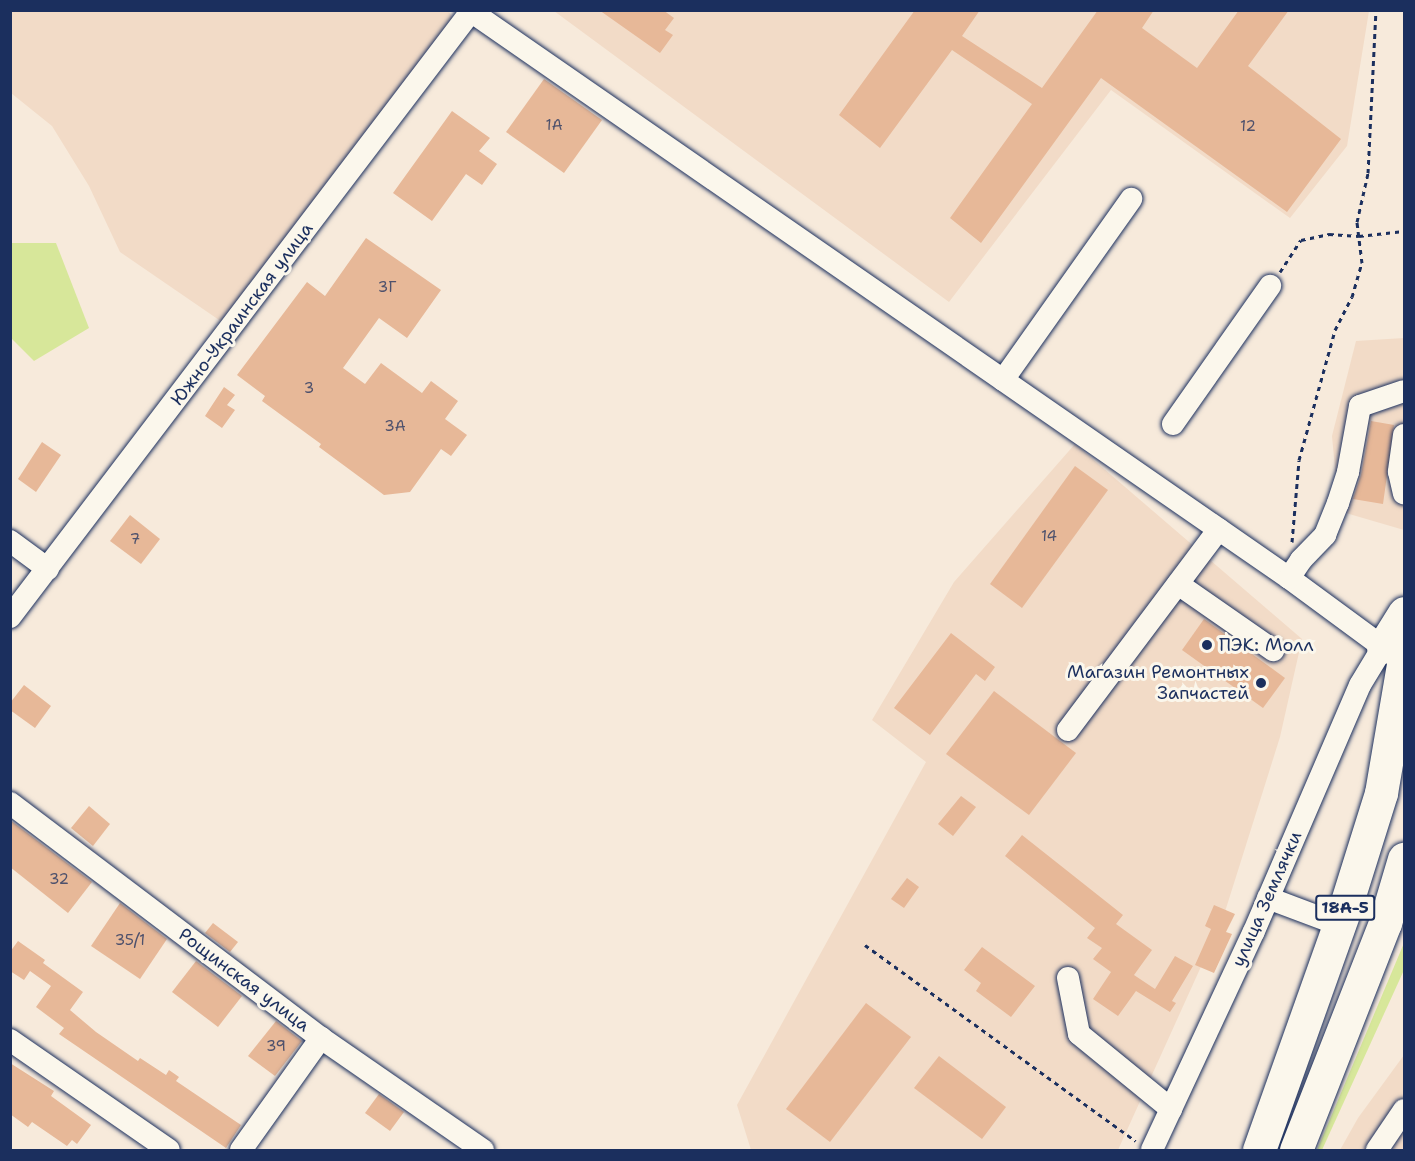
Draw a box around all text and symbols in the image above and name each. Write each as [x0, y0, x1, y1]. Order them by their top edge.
house number: 1А [545, 117, 563, 135]
house number: 12 [1240, 118, 1256, 136]
street label: Южно-Украинская улица [166, 219, 318, 409]
house number: 3Г [378, 279, 396, 297]
house number: 3 [304, 380, 314, 398]
house number: 3А [384, 418, 406, 436]
house number: 14 [1041, 528, 1057, 546]
house number: 7 [130, 531, 140, 549]
place label: ПЭК: Молл [1219, 634, 1314, 656]
marker: ПЭК: Молл [1200, 638, 1214, 652]
place label: Магазин Ремонтных Запчастей [1067, 662, 1249, 704]
marker: Магазин Ремонтных Запчастей [1254, 676, 1268, 690]
street label: улица Землячки [1227, 828, 1307, 970]
house number: 32 [49, 871, 69, 889]
road number: 18А-5 [1315, 895, 1375, 921]
street label: Рощинская улица [174, 924, 314, 1036]
house number: 35/1 [115, 932, 145, 950]
house number: 39 [266, 1038, 286, 1056]

